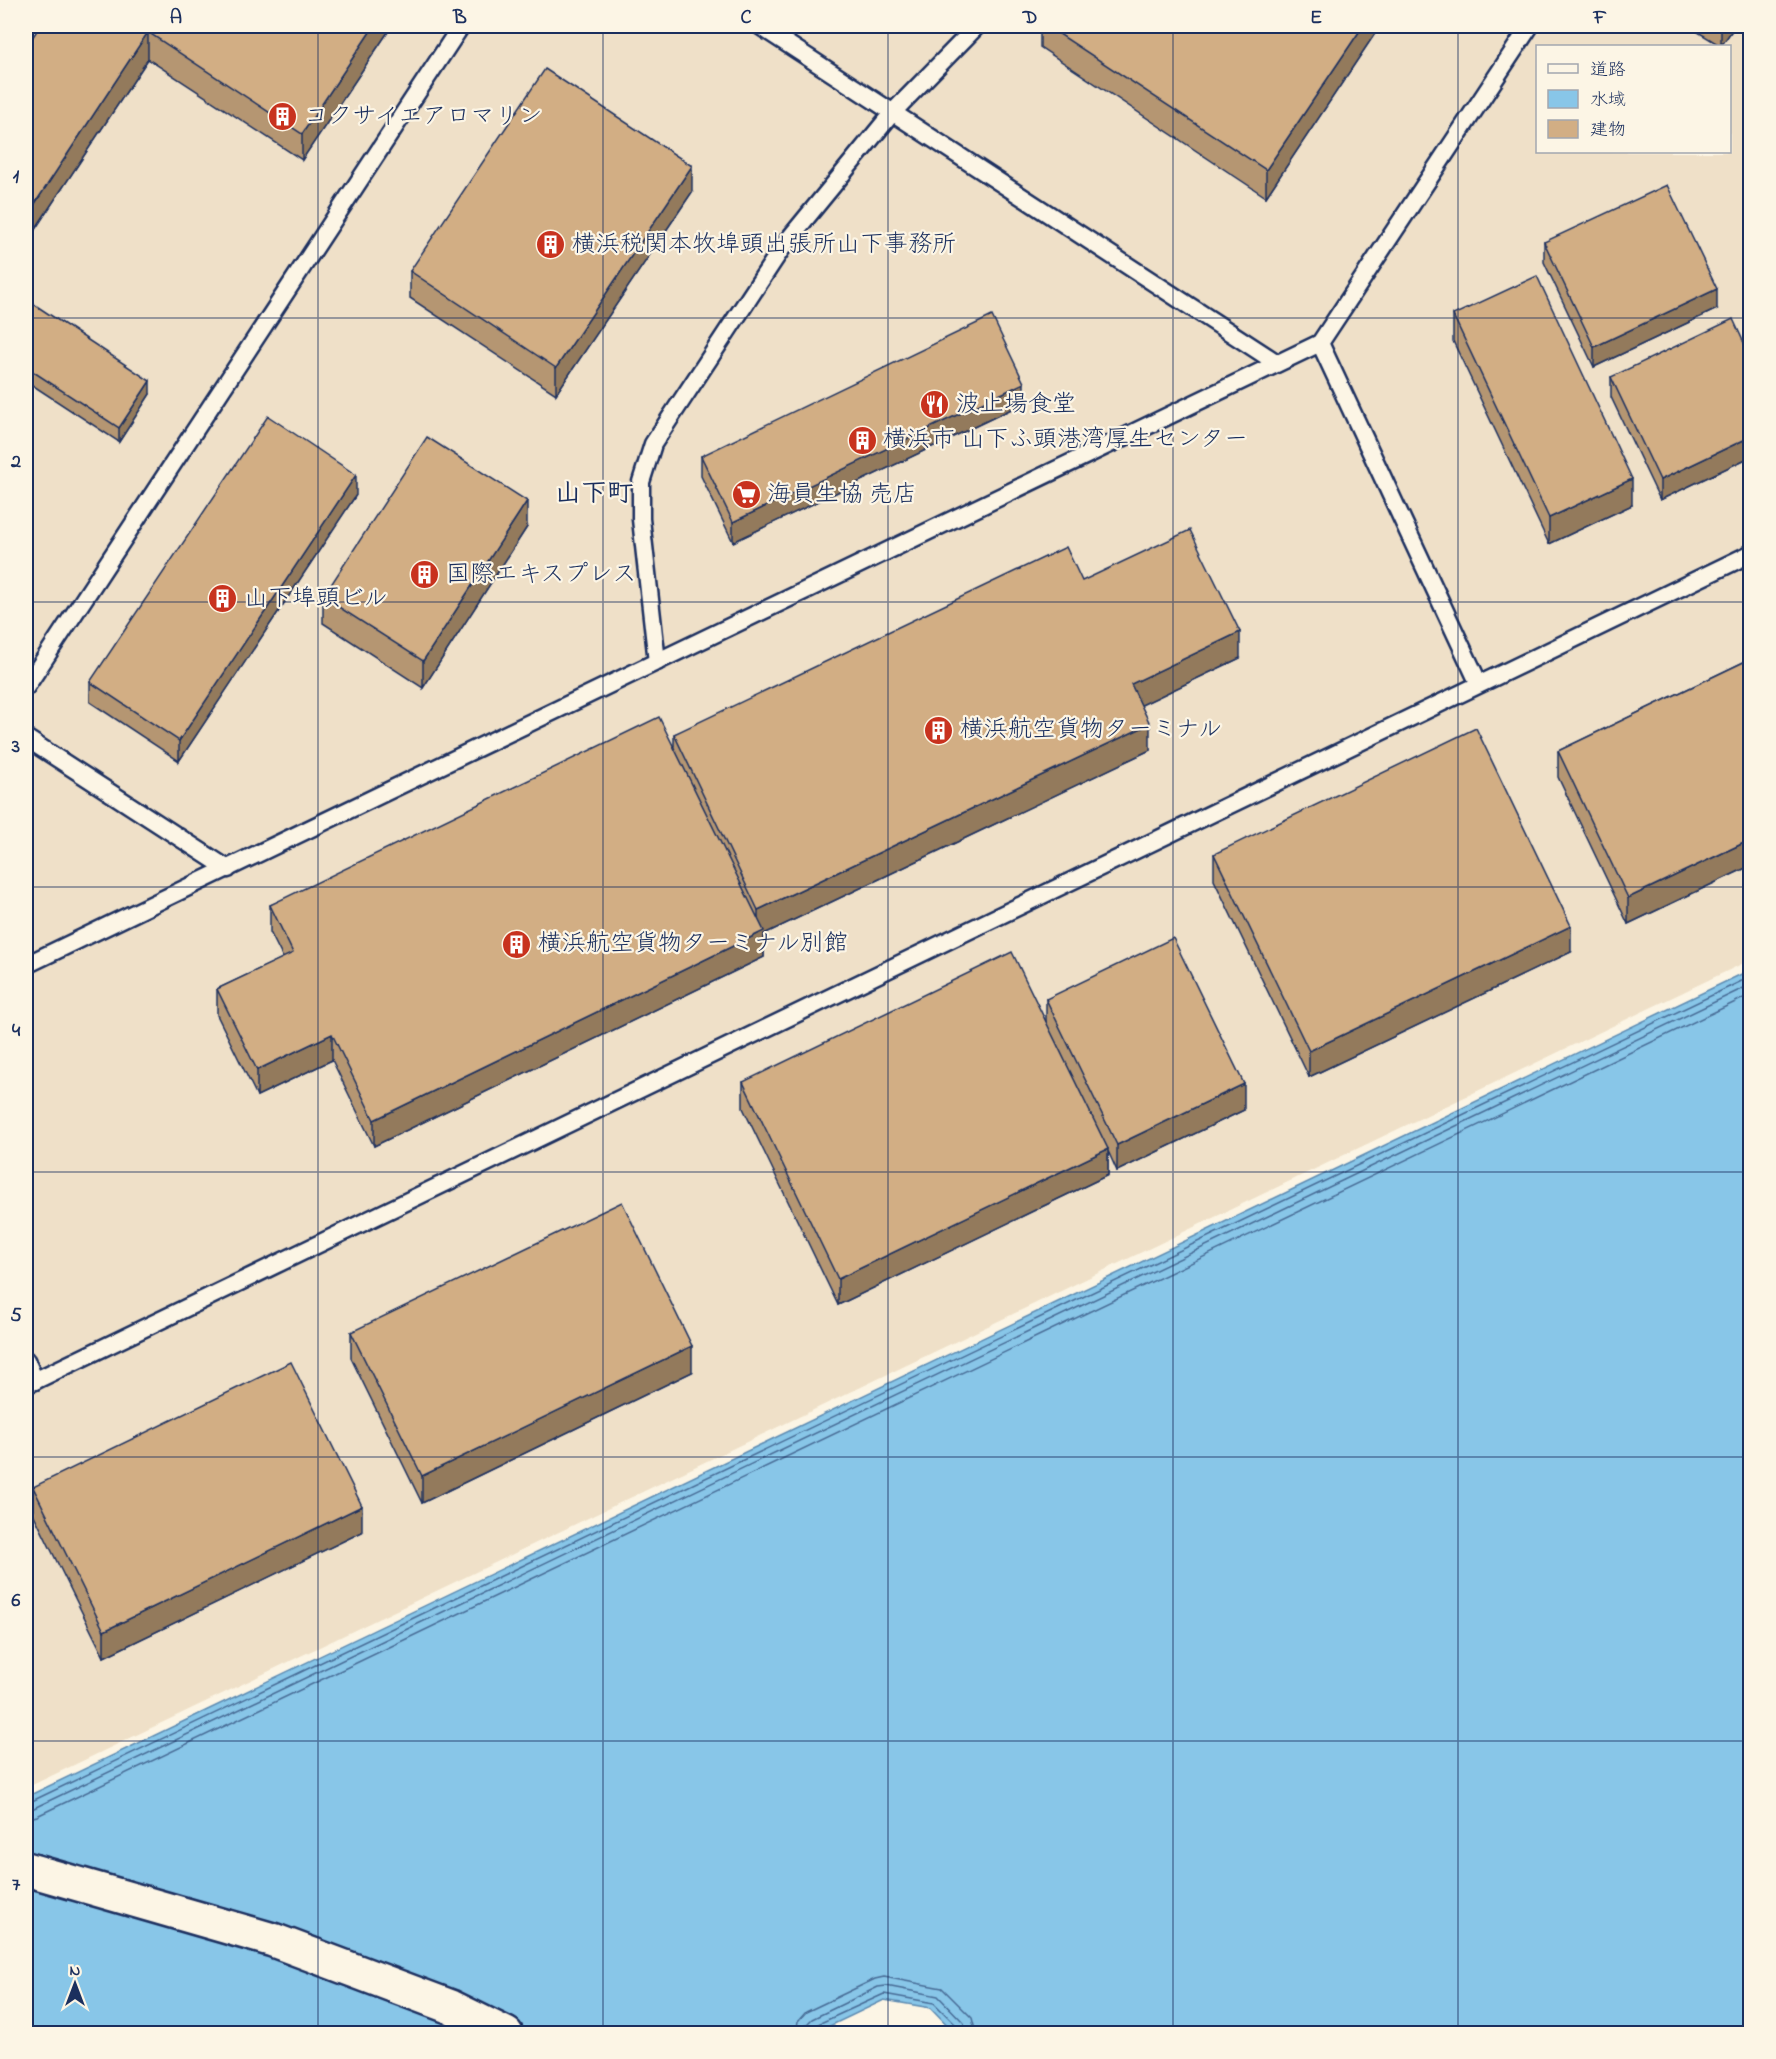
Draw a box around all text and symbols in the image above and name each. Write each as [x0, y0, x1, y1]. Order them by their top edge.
text: A [170, 4, 182, 33]
text: B [452, 4, 467, 33]
text: C [741, 4, 752, 33]
text: D [1022, 4, 1037, 33]
text: E [1310, 4, 1322, 33]
text: F [1593, 4, 1607, 33]
legend [1536, 45, 1731, 153]
text: 道路 [1590, 58, 1626, 84]
text: 水域 [1590, 88, 1626, 114]
place label: コクサイエアロマリン [304, 100, 543, 135]
building icon: コクサイエアロマリン [267, 101, 299, 133]
text: 建物 [1590, 118, 1626, 144]
text: 1 [13, 163, 20, 192]
place label: 横浜税関本牧埠頭出張所山下事務所 [572, 228, 956, 263]
building icon: 横浜税関本牧埠頭出張所山下事務所 [535, 229, 567, 261]
place label: 波止場食堂 [956, 388, 1076, 423]
restaurant icon: 波止場食堂 [919, 389, 951, 421]
place label: 横浜市 山下ふ頭港湾厚生センター [883, 423, 1248, 458]
building icon: 横浜市 山下ふ頭港湾厚生センター [846, 424, 878, 456]
text: 2 [10, 448, 21, 477]
district label: 山下町 [555, 476, 633, 514]
place label: 海員生協 売店 [767, 478, 917, 513]
supermarket icon: 海員生協 売店 [730, 479, 762, 511]
place label: 国際エキスプレス [446, 558, 637, 593]
building icon: 国際エキスプレス [409, 559, 441, 591]
place label: 山下埠頭ビル [244, 582, 388, 617]
building icon: 山下埠頭ビル [207, 583, 239, 615]
place label: 横浜航空貨物ターミナル [960, 713, 1222, 748]
building icon: 横浜航空貨物ターミナル [923, 714, 955, 746]
text: 3 [11, 733, 20, 762]
place label: 横浜航空貨物ターミナル別館 [538, 927, 848, 962]
building icon: 横浜航空貨物ターミナル別館 [501, 928, 533, 960]
text: 4 [12, 1017, 21, 1046]
text: 5 [10, 1302, 22, 1331]
text: 6 [12, 1587, 21, 1616]
text: 7 [12, 1871, 21, 1900]
north arrow [45, 1954, 105, 2014]
text: N [70, 1959, 81, 1983]

